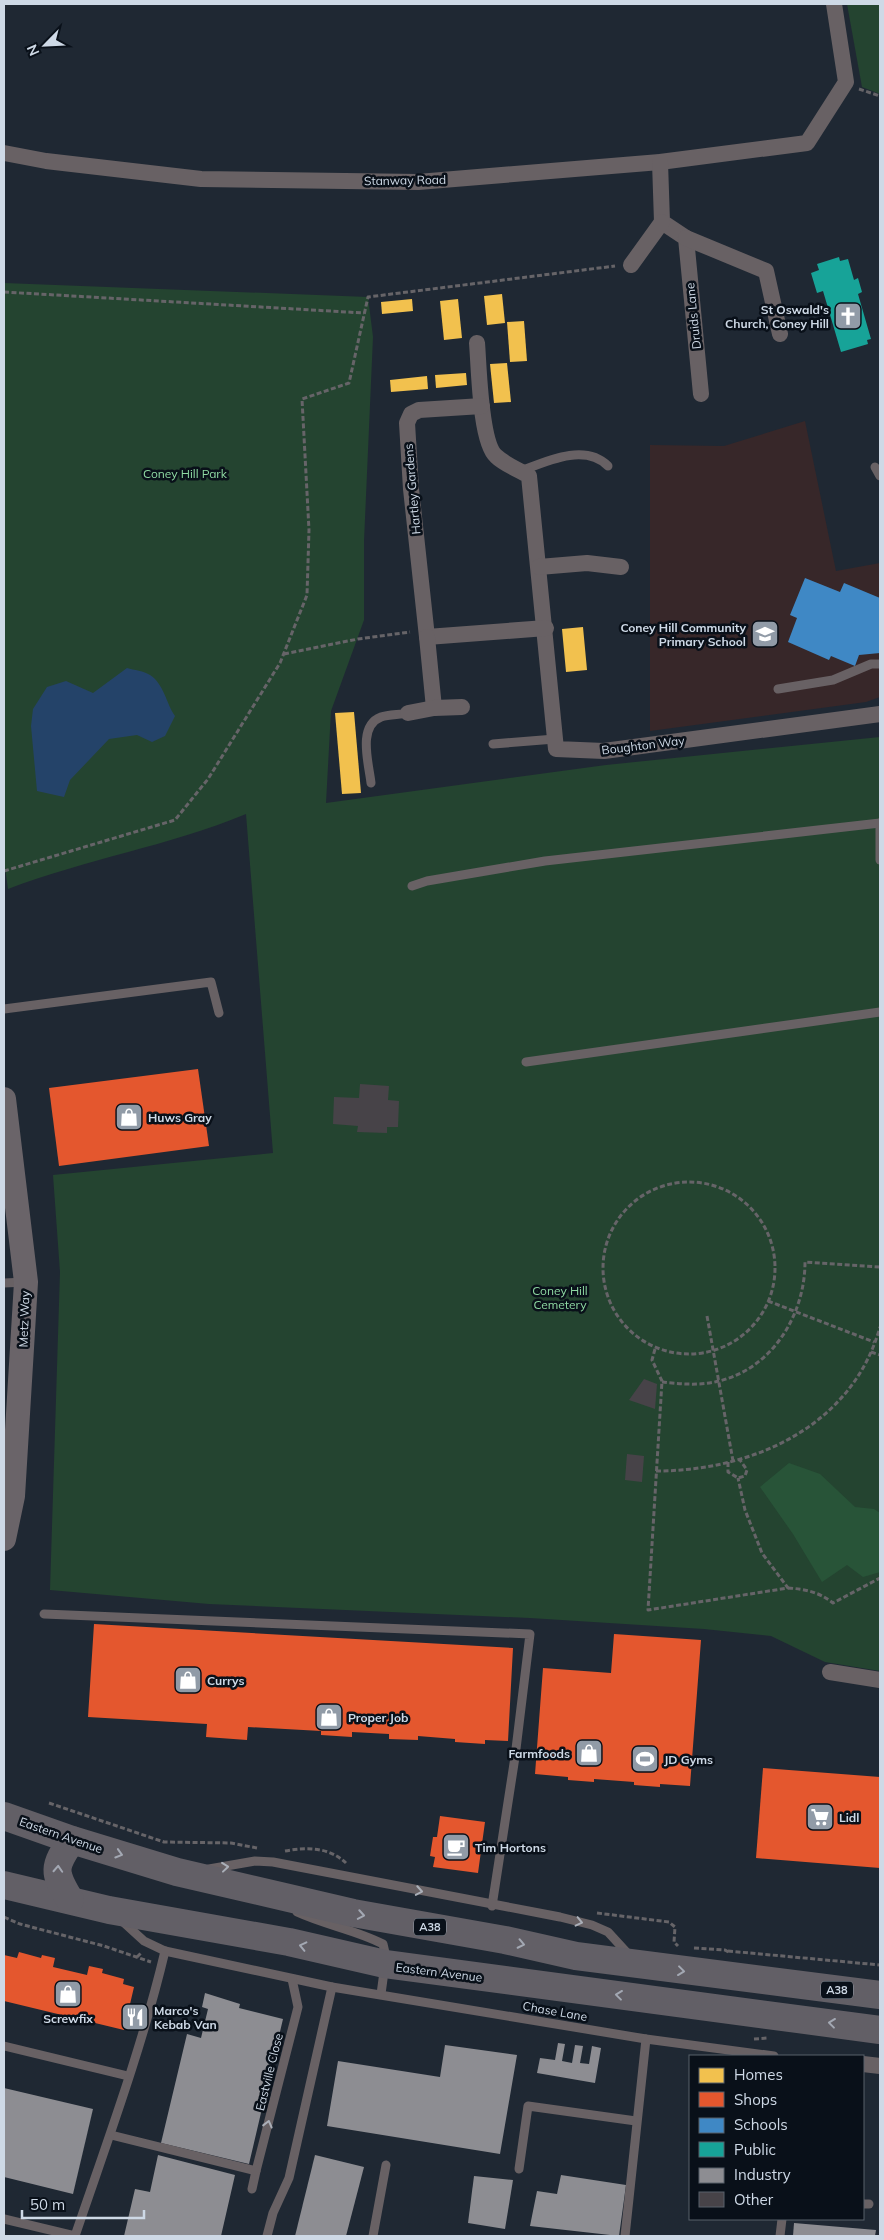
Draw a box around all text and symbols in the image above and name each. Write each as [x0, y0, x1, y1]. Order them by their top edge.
north arrow [20, 20, 70, 70]
text: N [23, 42, 43, 59]
street label: Stanway Road [364, 172, 446, 188]
street label: Druids Lane [682, 282, 704, 350]
church icon: St Oswald's Church, Coney Hill [833, 301, 863, 331]
place label: St Oswald's Church, Coney Hill [725, 302, 829, 331]
street label: Hartley Gardens [401, 443, 423, 535]
park label: Coney Hill Park [143, 466, 228, 481]
school or university icon: Coney Hill Community Primary School [750, 619, 780, 649]
place label: Coney Hill Community Primary School [620, 620, 746, 649]
street label: Boughton Way [601, 732, 686, 758]
shop icon: Huws Gray [114, 1102, 144, 1132]
place label: Huws Gray [148, 1110, 212, 1125]
park label: Coney Hill Cemetery [532, 1283, 588, 1312]
street label: Metz Way [16, 1290, 33, 1348]
shop icon: Currys [173, 1665, 203, 1695]
place label: Currys [207, 1673, 244, 1688]
shop icon: Proper Job [314, 1702, 344, 1732]
place label: Proper Job [348, 1710, 409, 1725]
shop icon: Farmfoods [574, 1738, 604, 1768]
sports icon: JD Gyms [630, 1744, 660, 1774]
place label: Farmfoods [509, 1746, 570, 1761]
place label: JD Gyms [664, 1752, 713, 1767]
supermarket icon: Lidl [805, 1802, 835, 1832]
place label: Lidl [839, 1810, 859, 1825]
street label: Eastern Avenue [17, 1814, 105, 1856]
cafe icon: Tim Hortons [441, 1832, 471, 1862]
place label: Tim Hortons [475, 1840, 546, 1855]
one-way arrow [114, 1849, 123, 1859]
one-way arrow [221, 1862, 229, 1873]
one-way arrow [53, 1865, 63, 1873]
one-way arrow [415, 1885, 424, 1895]
one-way arrow [357, 1909, 366, 1919]
one-way arrow [574, 1916, 583, 1927]
road number: A38 [414, 1918, 446, 1935]
one-way arrow [517, 1938, 526, 1949]
one-way arrow [299, 1941, 308, 1952]
street label: Eastern Avenue [395, 1959, 483, 1985]
one-way arrow [677, 1965, 686, 1975]
shop icon: Screwfix [53, 1979, 83, 2009]
road number: A38 [821, 1982, 853, 1998]
one-way arrow [614, 1990, 622, 2001]
street label: Chase Lane [522, 1998, 588, 2024]
restaurant icon: Marco's Kebab Van [120, 2002, 150, 2032]
place label: Marco's Kebab Van [154, 2003, 217, 2032]
place label: Screwfix [43, 2011, 93, 2026]
one-way arrow [828, 2018, 836, 2029]
street label: Eastville Close [252, 2032, 286, 2112]
legend [689, 2055, 864, 2220]
text: Homes [734, 2065, 783, 2084]
text: Shops [734, 2090, 777, 2109]
text: Schools [734, 2115, 788, 2134]
one-way arrow [262, 2119, 273, 2128]
text: Public [734, 2140, 776, 2159]
text: Industry [734, 2165, 791, 2184]
scale bar [22, 2188, 145, 2220]
text: Other [734, 2190, 774, 2209]
text: 50 m [30, 2195, 65, 2214]

